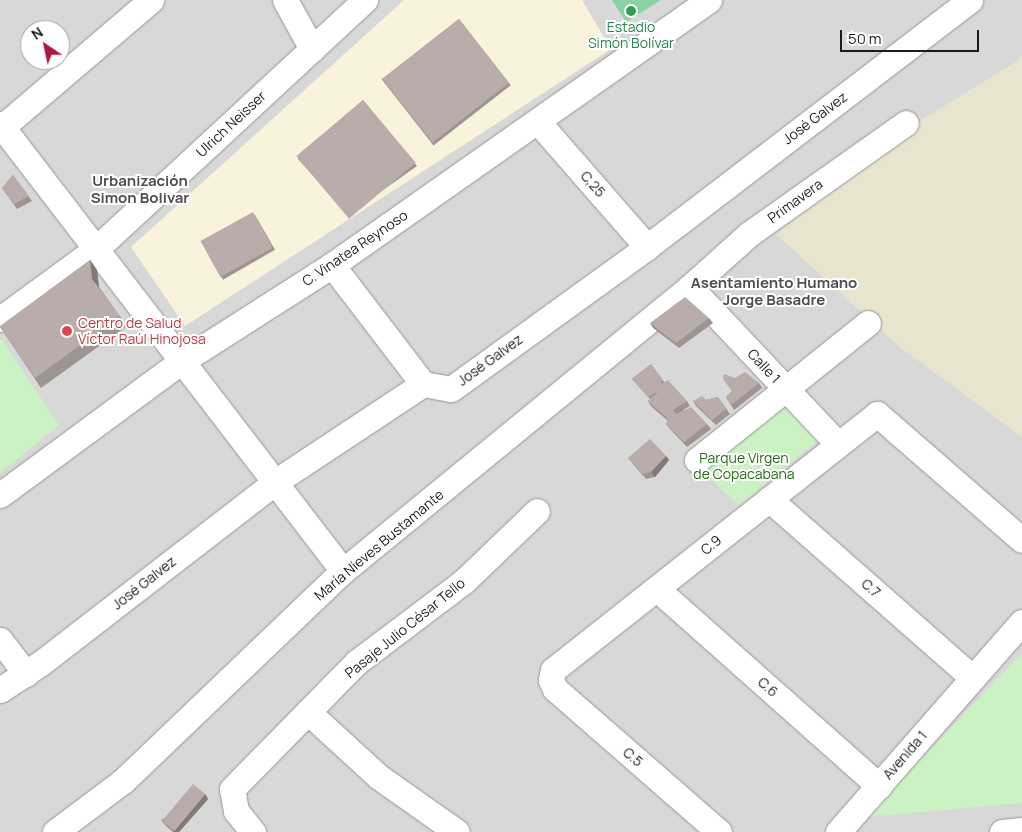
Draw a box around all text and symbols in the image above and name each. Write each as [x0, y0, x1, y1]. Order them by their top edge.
marker: Estadio Simón Bolívar [625, 5, 637, 17]
place label: Estadio Simón Bolívar [588, 19, 674, 52]
north arrow [20, 20, 70, 70]
scale bar [842, 20, 981, 52]
text: N [27, 22, 46, 44]
text: 50 m [848, 28, 882, 49]
street label: Ulrich Neisser [193, 87, 269, 161]
street label: José Galvez [779, 88, 851, 148]
street label: C,25 [577, 168, 609, 200]
district label: Urbanización Simon Bolivar [91, 171, 189, 206]
street label: Primavera [764, 175, 826, 227]
street label: C. Vinatea Reynoso [299, 207, 411, 289]
district label: Asentamiento Humano Jorge Basadre [691, 273, 857, 308]
place label: Centro de Salud Víctor Raúl Hinojosa [78, 315, 206, 348]
marker: Centro de Salud Víctor Raúl Hinojosa [60, 324, 74, 338]
street label: José Galvez [454, 331, 526, 389]
street label: Calle 1 [744, 345, 784, 387]
park label: Parque Virgen de Copacabana [693, 450, 795, 482]
street label: María Nieves Bustamante [311, 486, 447, 604]
street label: C.9 [697, 532, 725, 558]
street label: José Galvez [109, 553, 179, 613]
street label: Pasaje Julio César Tello [342, 574, 468, 682]
street label: C.7 [858, 575, 884, 601]
street label: C.6 [754, 674, 782, 700]
street label: Avenida 1 [879, 727, 931, 783]
street label: C.5 [620, 744, 646, 770]

